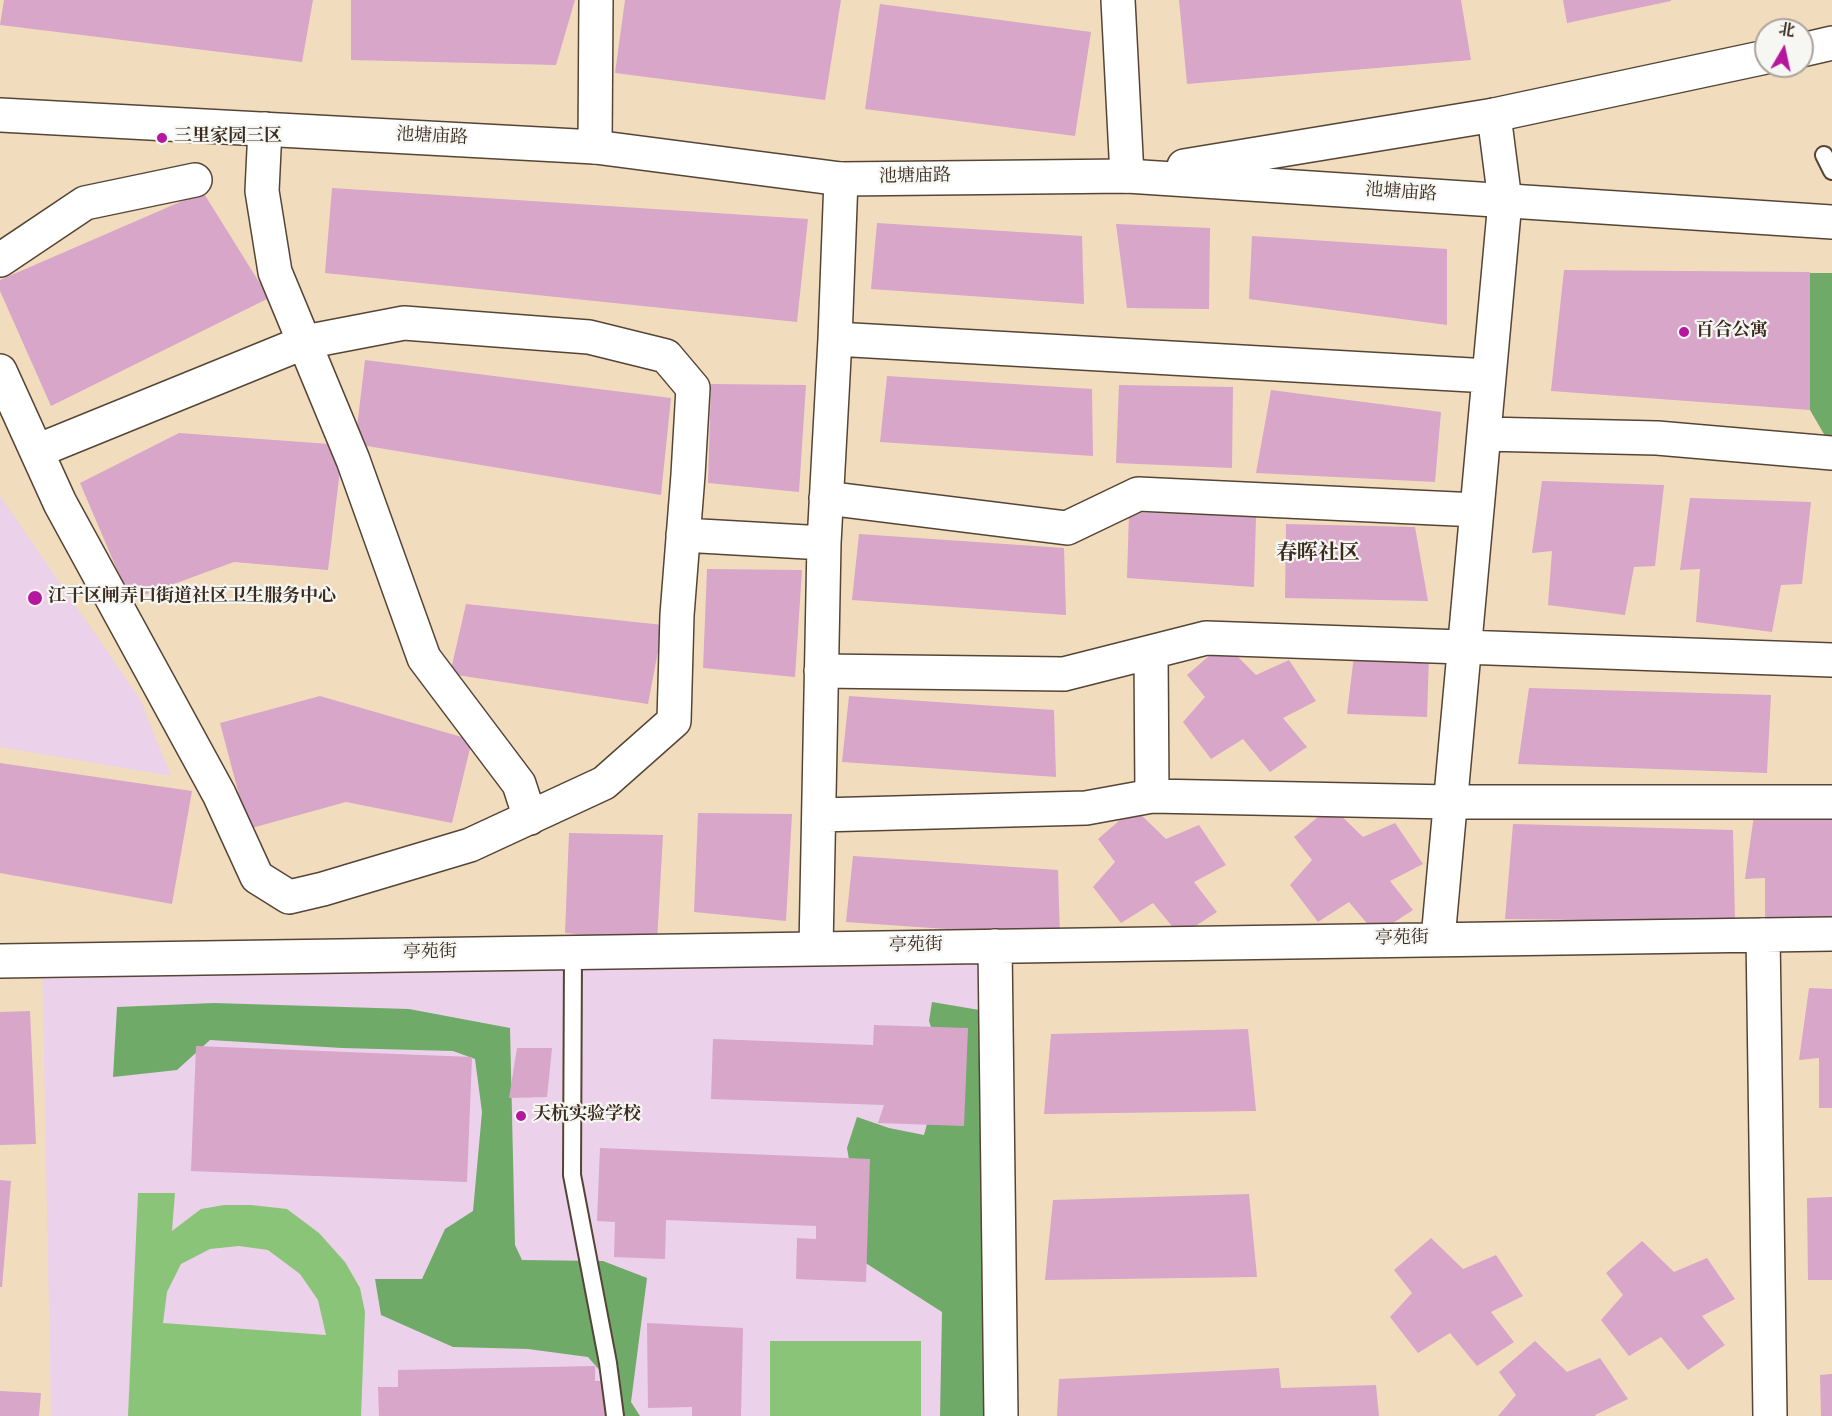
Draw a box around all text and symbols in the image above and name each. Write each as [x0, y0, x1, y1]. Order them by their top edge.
north arrow [1754, 18, 1814, 78]
text: 北 [1777, 19, 1796, 44]
street label: 池塘庙路 [395, 125, 469, 151]
place label: 三里家园三区 [174, 127, 282, 149]
marker: 三里家园三区 [155, 131, 169, 145]
street label: 池塘庙路 [879, 167, 951, 189]
street label: 池塘庙路 [1364, 181, 1438, 207]
place label: 百合公寓 [1696, 321, 1768, 343]
marker: 百合公寓 [1677, 325, 1691, 339]
district label: 春晖社区 [1276, 542, 1360, 568]
place label: 江干区闸弄口街道社区卫生服务中心 [48, 587, 336, 609]
marker: 江干区闸弄口街道社区卫生服务中心 [26, 589, 44, 607]
street label: 亭苑街 [1375, 929, 1429, 951]
street label: 亭苑街 [889, 936, 943, 958]
street label: 亭苑街 [403, 943, 457, 965]
place label: 天杭实验学校 [533, 1105, 641, 1127]
marker: 天杭实验学校 [514, 1109, 528, 1123]

